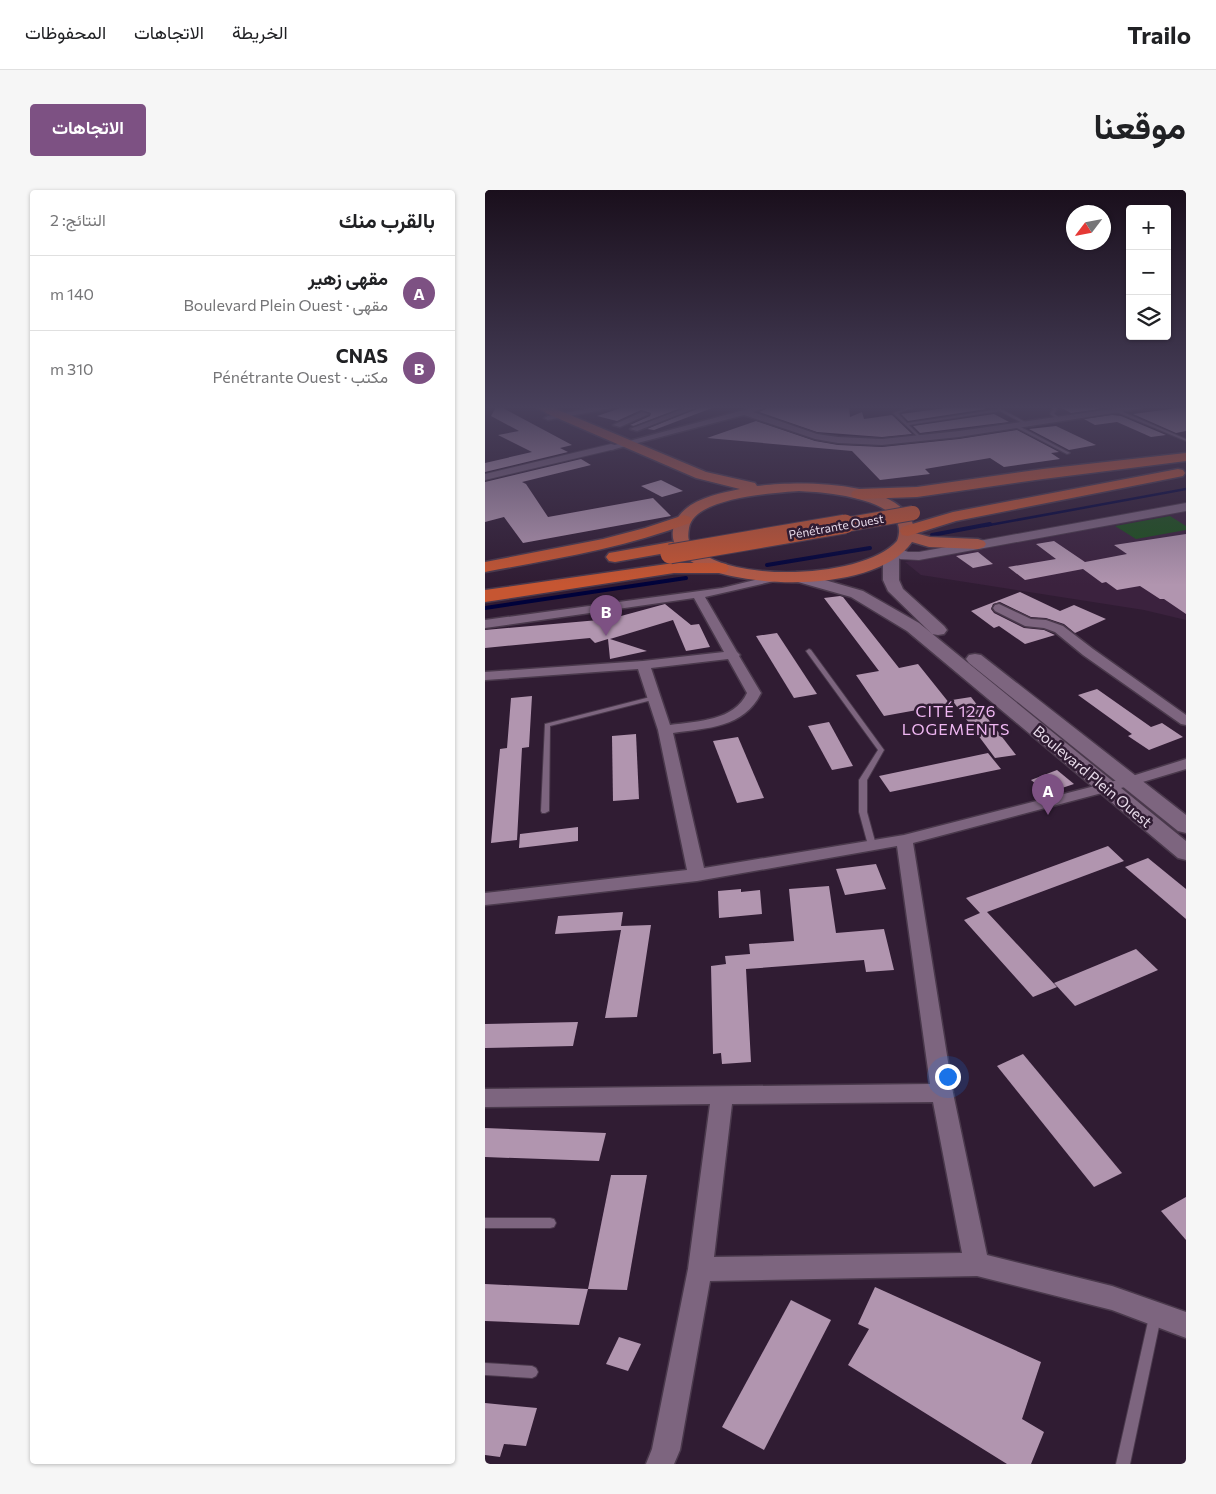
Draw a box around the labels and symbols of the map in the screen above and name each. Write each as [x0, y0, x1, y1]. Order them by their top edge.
north arrow [1066, 205, 1111, 250]
street label: Pénétrante Ouest [787, 511, 885, 541]
pin: B [590, 595, 622, 636]
district label: CITÉ 1276 LOGEMENTS [902, 701, 1010, 738]
street label: Boulevard Plein Ouest [1030, 721, 1156, 831]
pin: A [1032, 774, 1064, 815]
your location [935, 1064, 961, 1090]

